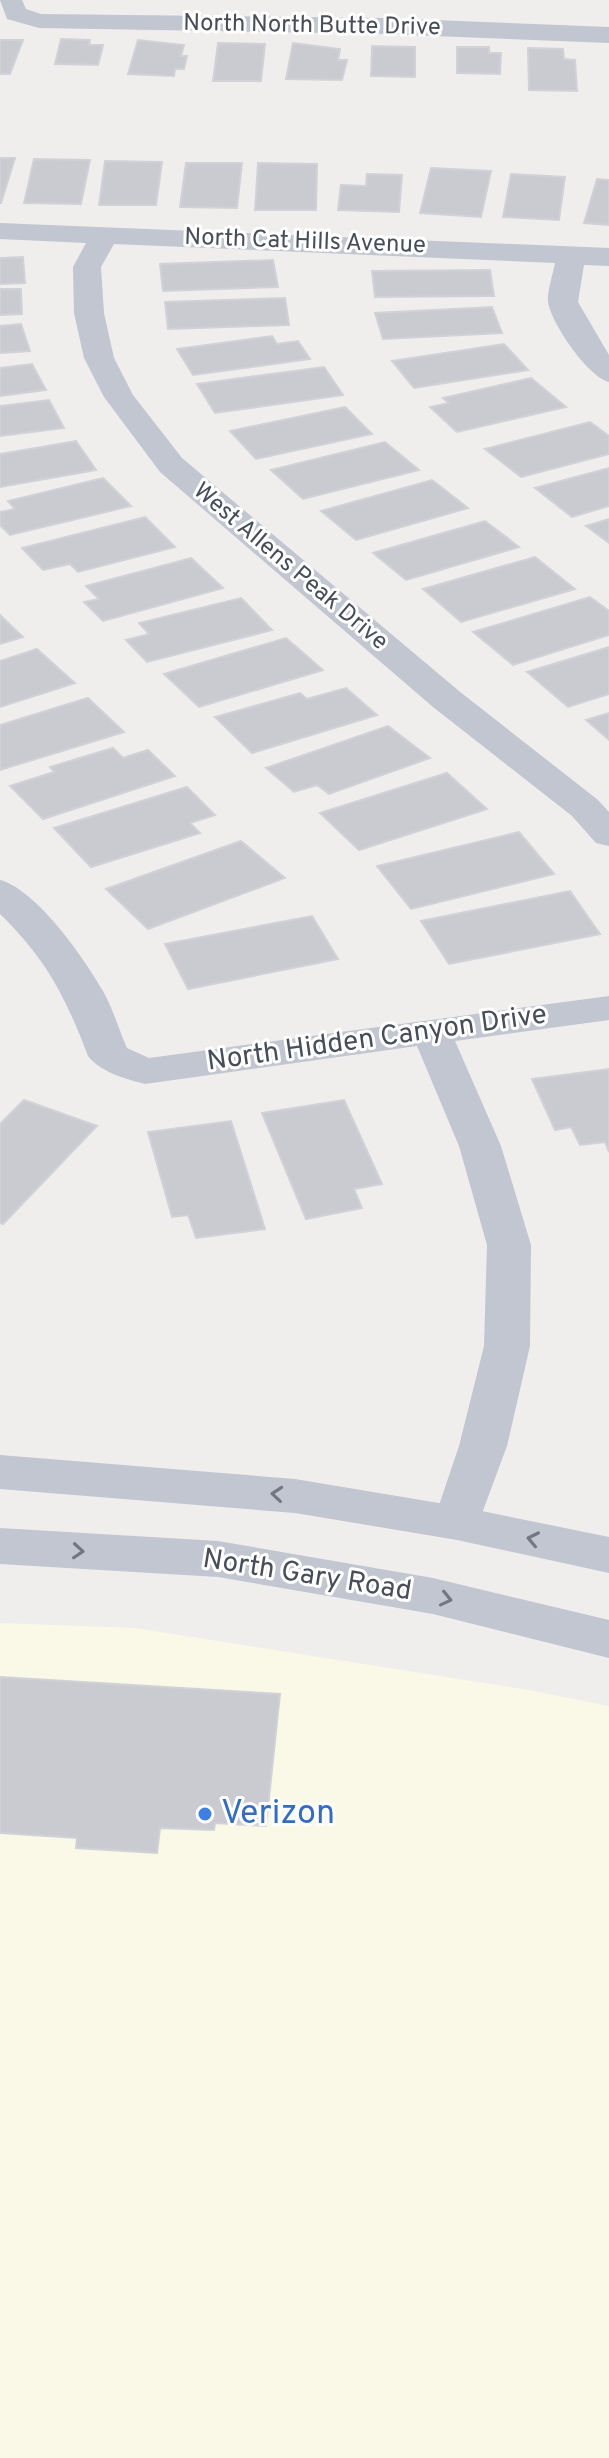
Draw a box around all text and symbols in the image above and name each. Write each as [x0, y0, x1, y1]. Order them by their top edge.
street label: North North Butte Drive [183, 9, 441, 43]
street label: North Cat Hills Avenue [184, 223, 426, 261]
street label: West Allens Peak Drive [186, 477, 394, 657]
street label: North Hidden Canyon Drive [205, 997, 549, 1081]
one-way arrow [270, 1486, 283, 1503]
one-way arrow [526, 1531, 540, 1548]
one-way arrow [72, 1542, 85, 1559]
street label: North Gary Road [200, 1542, 414, 1610]
one-way arrow [439, 1590, 453, 1607]
place label: Verizon [221, 1793, 335, 1836]
marker: Verizon [196, 1805, 214, 1823]

